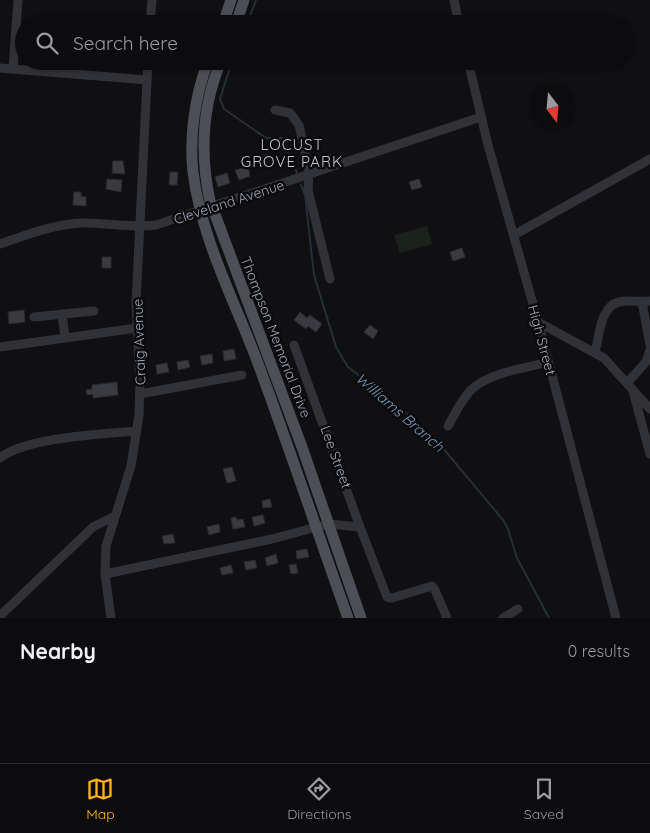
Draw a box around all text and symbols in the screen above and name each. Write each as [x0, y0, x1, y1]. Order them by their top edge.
search box [15, 15, 635, 70]
icon: search [33, 29, 61, 57]
text: Search here [73, 31, 178, 55]
north arrow [530, 85, 575, 130]
district label: LOCUST GROVE PARK [241, 135, 343, 171]
street label: Cleveland Avenue [171, 176, 287, 228]
street label: Thompson Memorial Drive [237, 254, 315, 420]
street label: Craig Avenue [128, 298, 150, 385]
street label: High Street [524, 303, 560, 377]
water label: Williams Branch [352, 368, 449, 456]
street label: Lee Street [316, 423, 356, 491]
text: Nearby [20, 638, 96, 664]
text: 0 results [568, 641, 630, 661]
tab: Map [86, 775, 115, 823]
tab: Directions [287, 775, 351, 823]
tab: Saved [524, 775, 564, 823]

